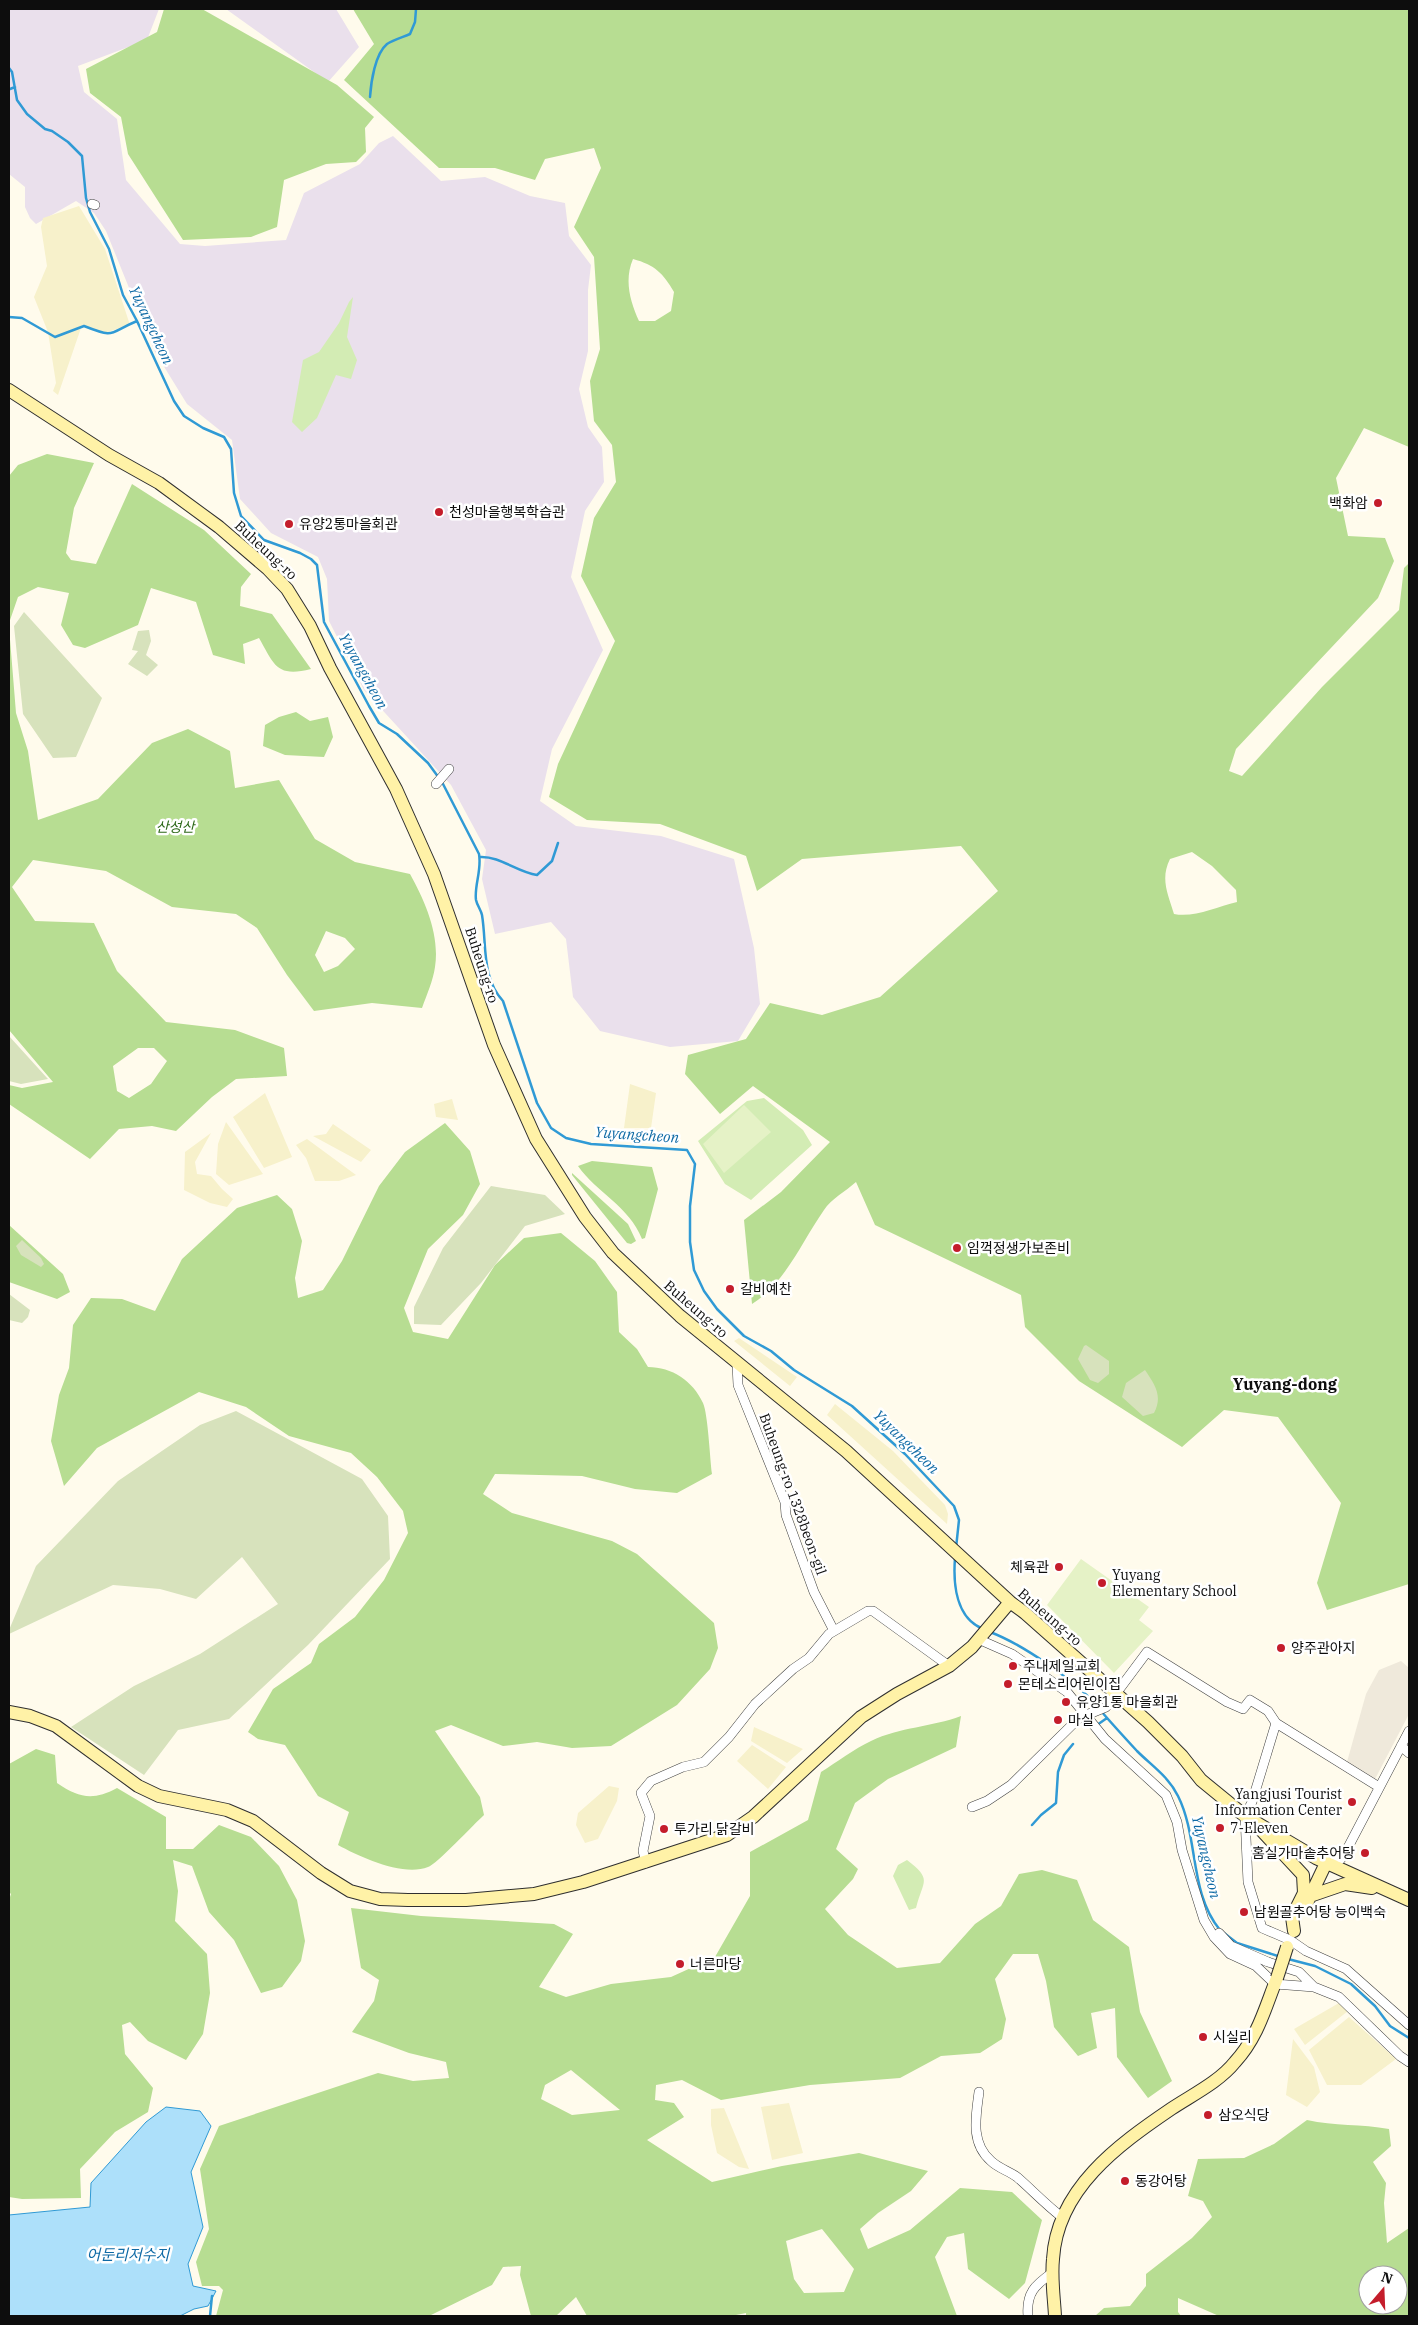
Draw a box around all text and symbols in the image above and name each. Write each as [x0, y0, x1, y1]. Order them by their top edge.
water label: Yuyangcheon [125, 282, 178, 368]
place label: 백화암 [1329, 494, 1368, 512]
marker: 백화암 [1372, 497, 1384, 509]
place label: 천성마을행복학습관 [449, 503, 565, 521]
marker: 천성마을행복학습관 [433, 506, 445, 518]
place label: 유양2통마을회관 [299, 515, 398, 533]
street label: Buheung-ro [231, 516, 301, 584]
marker: 유양2통마을회관 [283, 518, 295, 530]
water label: Yuyangcheon [335, 629, 392, 713]
park label: 산성산 [156, 818, 196, 836]
street label: Buheung-ro [461, 925, 503, 1005]
water label: Yuyangcheon [594, 1122, 680, 1147]
place label: 임꺽정생가보존비 [967, 1239, 1070, 1257]
marker: 임꺽정생가보존비 [951, 1242, 963, 1254]
street label: Buheung-ro [660, 1276, 732, 1342]
place label: 갈비예찬 [740, 1280, 792, 1298]
marker: 갈비예찬 [724, 1283, 736, 1295]
district label: Yuyang-dong [1233, 1374, 1338, 1394]
water label: Yuyangcheon [869, 1405, 944, 1478]
street label: Buheung-ro 1328beon-gil [755, 1411, 831, 1577]
place label: 체육관 [1010, 1558, 1049, 1576]
marker: 체육관 [1053, 1561, 1065, 1573]
place label: Yuyang Elementary School [1112, 1566, 1237, 1600]
marker: Yuyang Elementary School [1096, 1577, 1108, 1589]
street label: Buheung-ro [1014, 1584, 1086, 1650]
place label: 양주관아지 [1291, 1639, 1355, 1657]
marker: 양주관아지 [1275, 1642, 1287, 1654]
place label: 주내제일교회 [1023, 1657, 1100, 1675]
marker: 주내제일교회 [1007, 1660, 1019, 1672]
place label: 몬테소리어린이집 [1018, 1675, 1121, 1693]
marker: 몬테소리어린이집 [1002, 1678, 1014, 1690]
place label: 유양1통 마을회관 [1076, 1693, 1178, 1711]
marker: 유양1통 마을회관 [1060, 1696, 1072, 1708]
place label: 마실 [1068, 1711, 1094, 1729]
marker: 마실 [1052, 1714, 1064, 1726]
place label: Yangjusi Tourist Information Center [1215, 1785, 1343, 1819]
marker: Yangjusi Tourist Information Center [1346, 1796, 1358, 1808]
water label: Yuyangcheon [1188, 1814, 1225, 1901]
place label: 7-Eleven [1230, 1819, 1288, 1837]
place label: 투가리 닭갈비 [674, 1820, 755, 1838]
marker: 7-Eleven [1214, 1822, 1226, 1834]
marker: 투가리 닭갈비 [658, 1823, 670, 1835]
place label: 홈실가마솥추어탕 [1252, 1844, 1355, 1862]
marker: 홈실가마솥추어탕 [1359, 1847, 1371, 1859]
place label: 남원골추어탕 능이백숙 [1254, 1903, 1386, 1921]
marker: 남원골추어탕 능이백숙 [1238, 1906, 1250, 1918]
place label: 너른마당 [690, 1955, 742, 1973]
marker: 너른마당 [674, 1958, 686, 1970]
place label: 시실리 [1213, 2028, 1252, 2046]
marker: 시실리 [1197, 2031, 1209, 2043]
place label: 삼오식당 [1218, 2106, 1270, 2124]
marker: 삼오식당 [1202, 2109, 1214, 2121]
place label: 동강어탕 [1135, 2172, 1187, 2190]
marker: 동강어탕 [1119, 2175, 1131, 2187]
water label: 어둔리저수지 [87, 2245, 171, 2264]
north arrow [1358, 2265, 1408, 2315]
text: N [1379, 2267, 1395, 2288]

